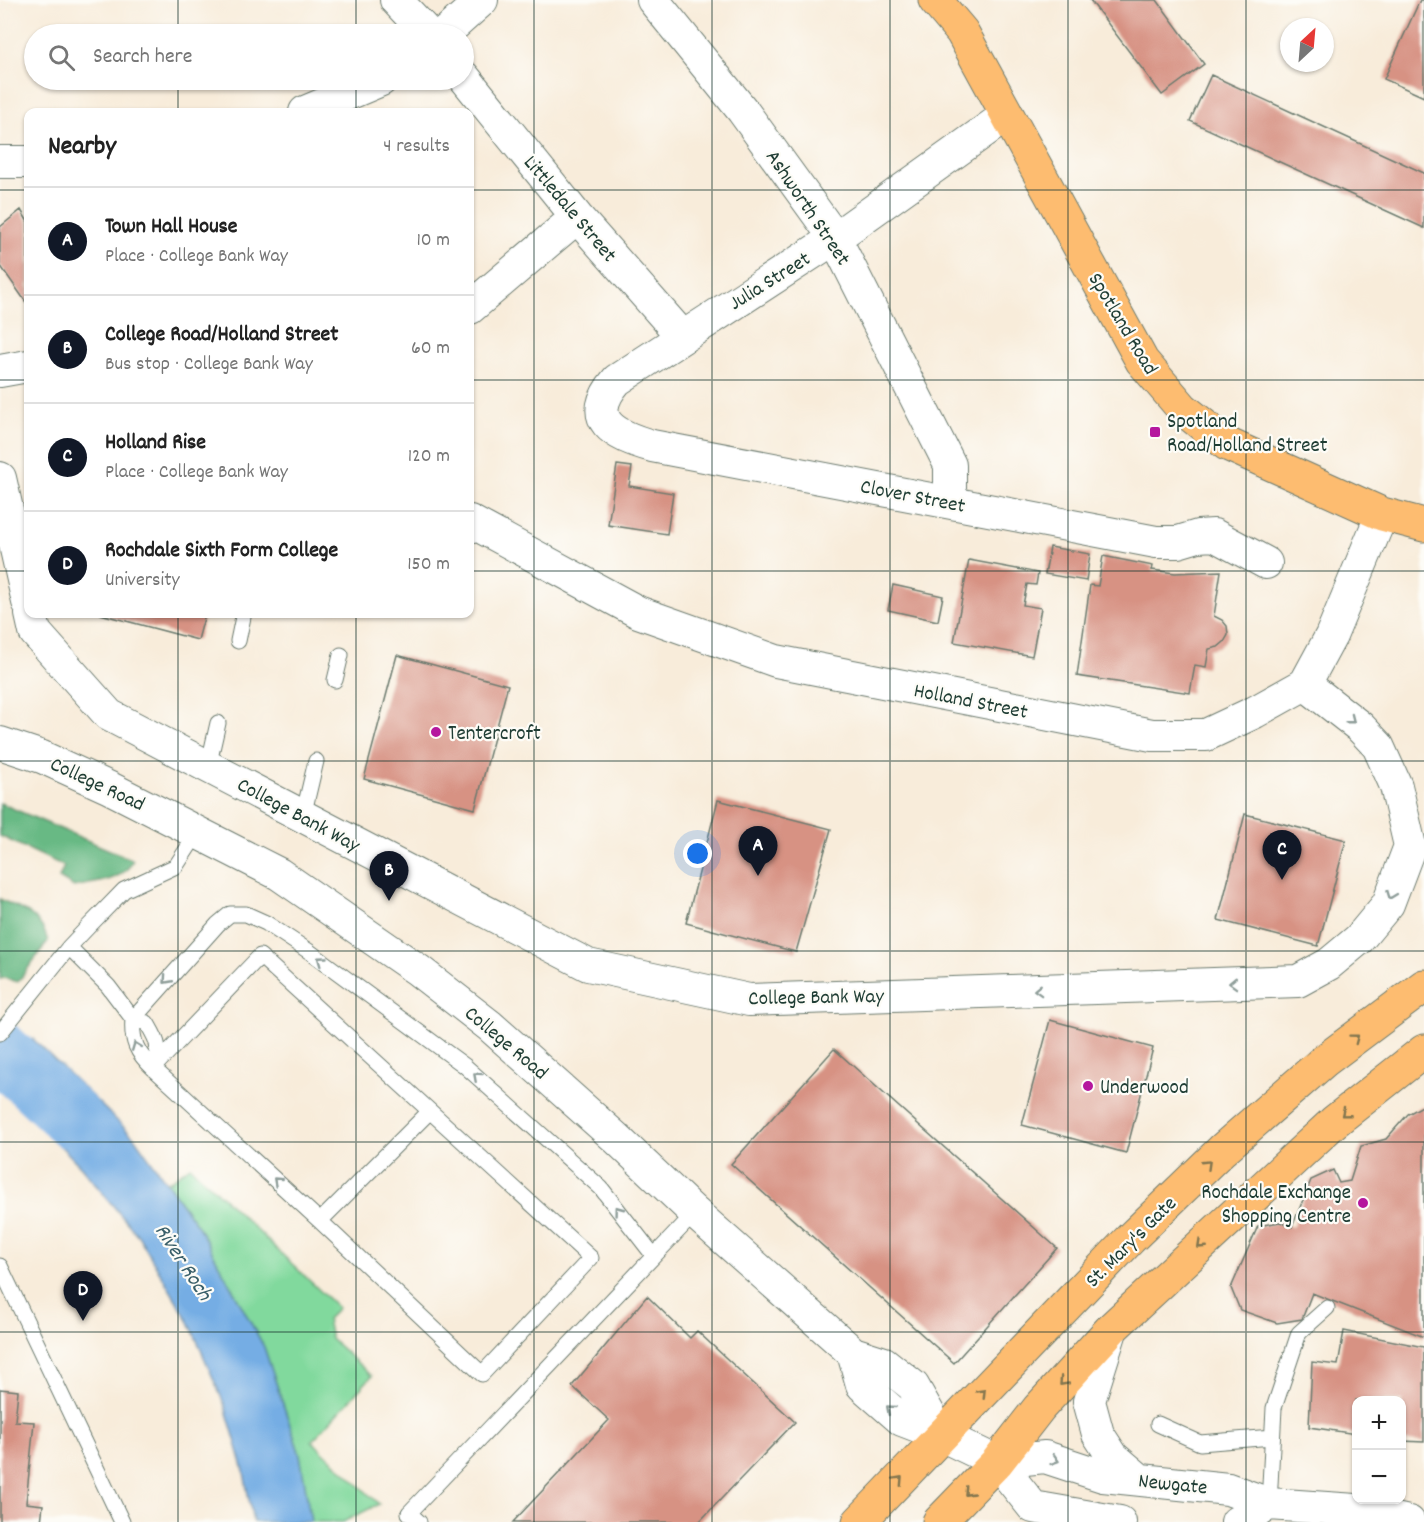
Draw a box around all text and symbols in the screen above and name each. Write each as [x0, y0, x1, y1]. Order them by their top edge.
north arrow [1280, 18, 1334, 72]
search box [24, 24, 474, 90]
icon: search [45, 41, 78, 74]
text: Search here [93, 42, 192, 73]
text: Nearby [48, 129, 116, 166]
text: 4 results [383, 133, 450, 161]
street label: Ashworth Street [757, 145, 856, 273]
street label: Littledale Street [515, 150, 623, 270]
text: Town Hall House [105, 212, 238, 243]
text: A [62, 227, 73, 255]
text: 10 m [416, 227, 450, 255]
text: Place · College Bank Way [105, 243, 288, 271]
street label: Julia Street [724, 246, 817, 319]
street label: Spotland Road [1079, 268, 1164, 381]
text: College Road/Holland Street [105, 320, 338, 351]
text: B [63, 335, 72, 363]
text: 60 m [411, 335, 450, 363]
text: Bus stop · College Bank Way [105, 351, 313, 379]
place label: Spotland Road/Holland Street [1167, 408, 1328, 462]
marker: Spotland Road/Holland Street [1148, 425, 1162, 439]
text: Holland Rise [105, 428, 206, 459]
text: C [63, 443, 72, 471]
text: 120 m [408, 443, 450, 471]
text: Place · College Bank Way [105, 459, 288, 487]
street label: Clover Street [857, 473, 968, 523]
text: Rochdale Sixth Form College [105, 536, 338, 567]
text: D [62, 551, 73, 579]
text: 150 m [407, 551, 450, 579]
text: University [105, 567, 180, 595]
street label: Holland Street [911, 677, 1030, 729]
one-way arrow [1345, 712, 1356, 723]
place label: Tentercroft [448, 720, 541, 750]
marker: Tentercroft [429, 725, 443, 739]
street label: College Road [44, 751, 149, 821]
street label: College Bank Way [231, 772, 365, 862]
pin: A [738, 826, 777, 876]
pin: C [1262, 830, 1302, 880]
your location [683, 839, 712, 868]
pin: B [370, 852, 408, 901]
one-way arrow [1386, 889, 1399, 900]
one-way arrow [316, 956, 327, 967]
one-way arrow [164, 973, 175, 984]
one-way arrow [1228, 977, 1237, 990]
street label: College Bank Way [748, 983, 885, 1015]
one-way arrow [1033, 983, 1042, 996]
street label: College Road [457, 1000, 554, 1088]
one-way arrow [1349, 1034, 1360, 1045]
one-way arrow [131, 1041, 144, 1052]
one-way arrow [473, 1072, 484, 1083]
place label: Underwood [1100, 1074, 1189, 1104]
marker: Underwood [1081, 1079, 1095, 1093]
one-way arrow [1341, 1106, 1352, 1117]
one-way arrow [1200, 1161, 1211, 1172]
one-way arrow [273, 1177, 284, 1188]
place label: Rochdale Exchange Shopping Centre [1201, 1179, 1351, 1233]
street label: St. Mary's Gate [1079, 1190, 1185, 1296]
marker: Rochdale Exchange Shopping Centre [1356, 1196, 1370, 1210]
one-way arrow [615, 1205, 626, 1216]
water label: River Roch [146, 1218, 219, 1308]
one-way arrow [1197, 1237, 1208, 1248]
pin: D [64, 1272, 103, 1321]
one-way arrow [1059, 1375, 1070, 1386]
one-way arrow [975, 1389, 986, 1400]
map controls [1352, 1396, 1406, 1504]
button: + [1352, 1396, 1406, 1450]
one-way arrow [886, 1405, 897, 1416]
button: − [1352, 1450, 1406, 1504]
one-way arrow [1049, 1453, 1060, 1466]
street label: Newgate [1137, 1467, 1209, 1505]
one-way arrow [892, 1476, 903, 1486]
one-way arrow [964, 1485, 975, 1495]

